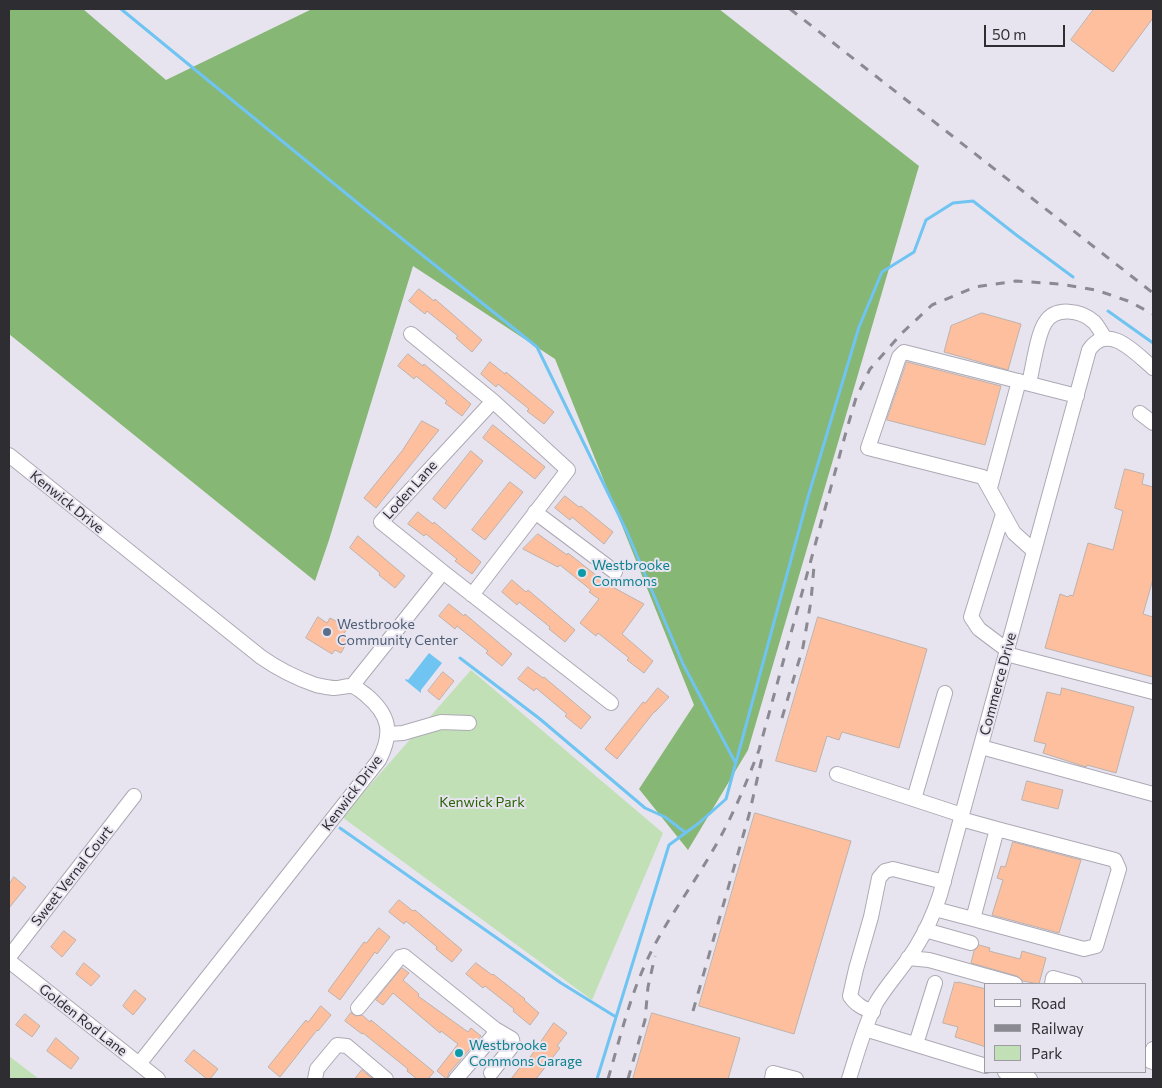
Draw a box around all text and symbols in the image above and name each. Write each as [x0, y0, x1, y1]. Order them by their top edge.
scale bar [987, 15, 1068, 47]
text: 50 m [992, 25, 1026, 43]
street label: Loden Lane [379, 457, 441, 523]
street label: Kenwick Drive [27, 467, 107, 537]
place label: Westbrooke Commons [592, 557, 670, 590]
marker: Westbrooke Commons [576, 567, 588, 579]
place label: Westbrooke Community Center [337, 616, 458, 648]
marker: Westbrooke Community Center [321, 626, 333, 638]
street label: Commerce Drive [976, 631, 1020, 737]
street label: Kenwick Drive [318, 752, 386, 834]
park label: Kenwick Park [439, 794, 525, 810]
street label: Sweet Vernal Court [28, 823, 116, 929]
street label: Golden Rod Lane [36, 980, 130, 1060]
legend [984, 983, 1147, 1073]
text: Road [1031, 994, 1066, 1012]
text: Railway [1031, 1019, 1084, 1037]
place label: Westbrooke Commons Garage [469, 1037, 582, 1070]
text: Park [1031, 1044, 1062, 1062]
marker: Westbrooke Commons Garage [453, 1047, 465, 1059]

